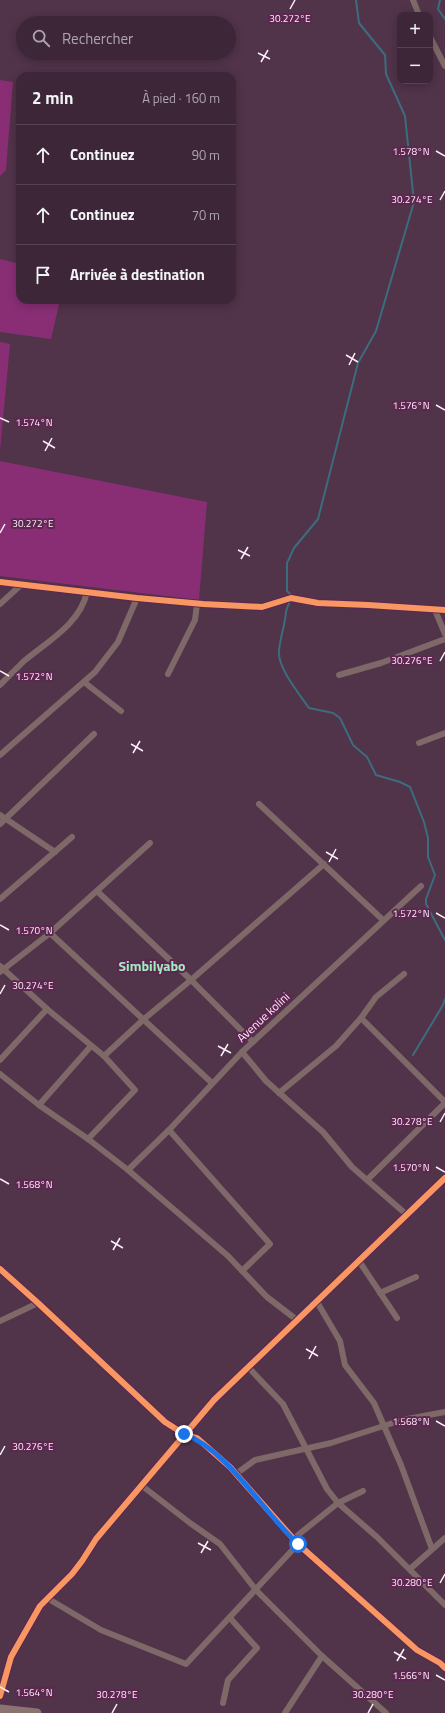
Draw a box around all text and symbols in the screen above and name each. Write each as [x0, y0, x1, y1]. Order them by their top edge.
text: 30.272°E [269, 11, 311, 26]
map controls [397, 12, 433, 84]
button: + [397, 12, 433, 48]
search box [16, 16, 236, 60]
icon: search [30, 27, 52, 49]
text: Rechercher [62, 27, 133, 50]
button: − [397, 48, 433, 84]
text: 2 min [32, 85, 73, 111]
text: À pied · 160 m [142, 88, 220, 108]
text: Continuez [70, 143, 135, 166]
icon: ahead [32, 144, 54, 166]
text: 1.578°N [393, 144, 429, 159]
text: 90 m [192, 145, 220, 165]
text: 30.274°E [391, 192, 433, 207]
text: Continuez [70, 203, 135, 226]
icon: ahead [32, 204, 54, 226]
text: 70 m [192, 205, 220, 225]
text: Arrivée à destination [70, 263, 205, 286]
icon: arrive [32, 264, 54, 286]
text: 1.576°N [393, 398, 429, 413]
text: 1.574°N [16, 415, 52, 430]
text: 30.272°E [12, 516, 54, 531]
text: 30.276°E [391, 653, 433, 668]
text: 1.572°N [16, 669, 52, 684]
text: 1.572°N [393, 906, 429, 921]
text: 1.570°N [16, 923, 52, 938]
district label: Simbilyabo [118, 955, 186, 976]
text: 30.274°E [12, 978, 54, 993]
street label: Avenue kolini [232, 987, 294, 1047]
text: 30.278°E [391, 1114, 433, 1129]
text: 1.570°N [393, 1160, 429, 1175]
text: 1.568°N [16, 1177, 52, 1192]
text: 1.568°N [393, 1414, 429, 1429]
route end [175, 1425, 193, 1443]
text: 30.276°E [12, 1439, 54, 1454]
route start [289, 1535, 307, 1553]
text: 30.280°E [391, 1575, 433, 1590]
text: 1.566°N [393, 1668, 429, 1683]
text: 1.564°N [16, 1685, 52, 1700]
text: 30.278°E [96, 1687, 138, 1702]
text: 30.280°E [352, 1687, 394, 1702]

